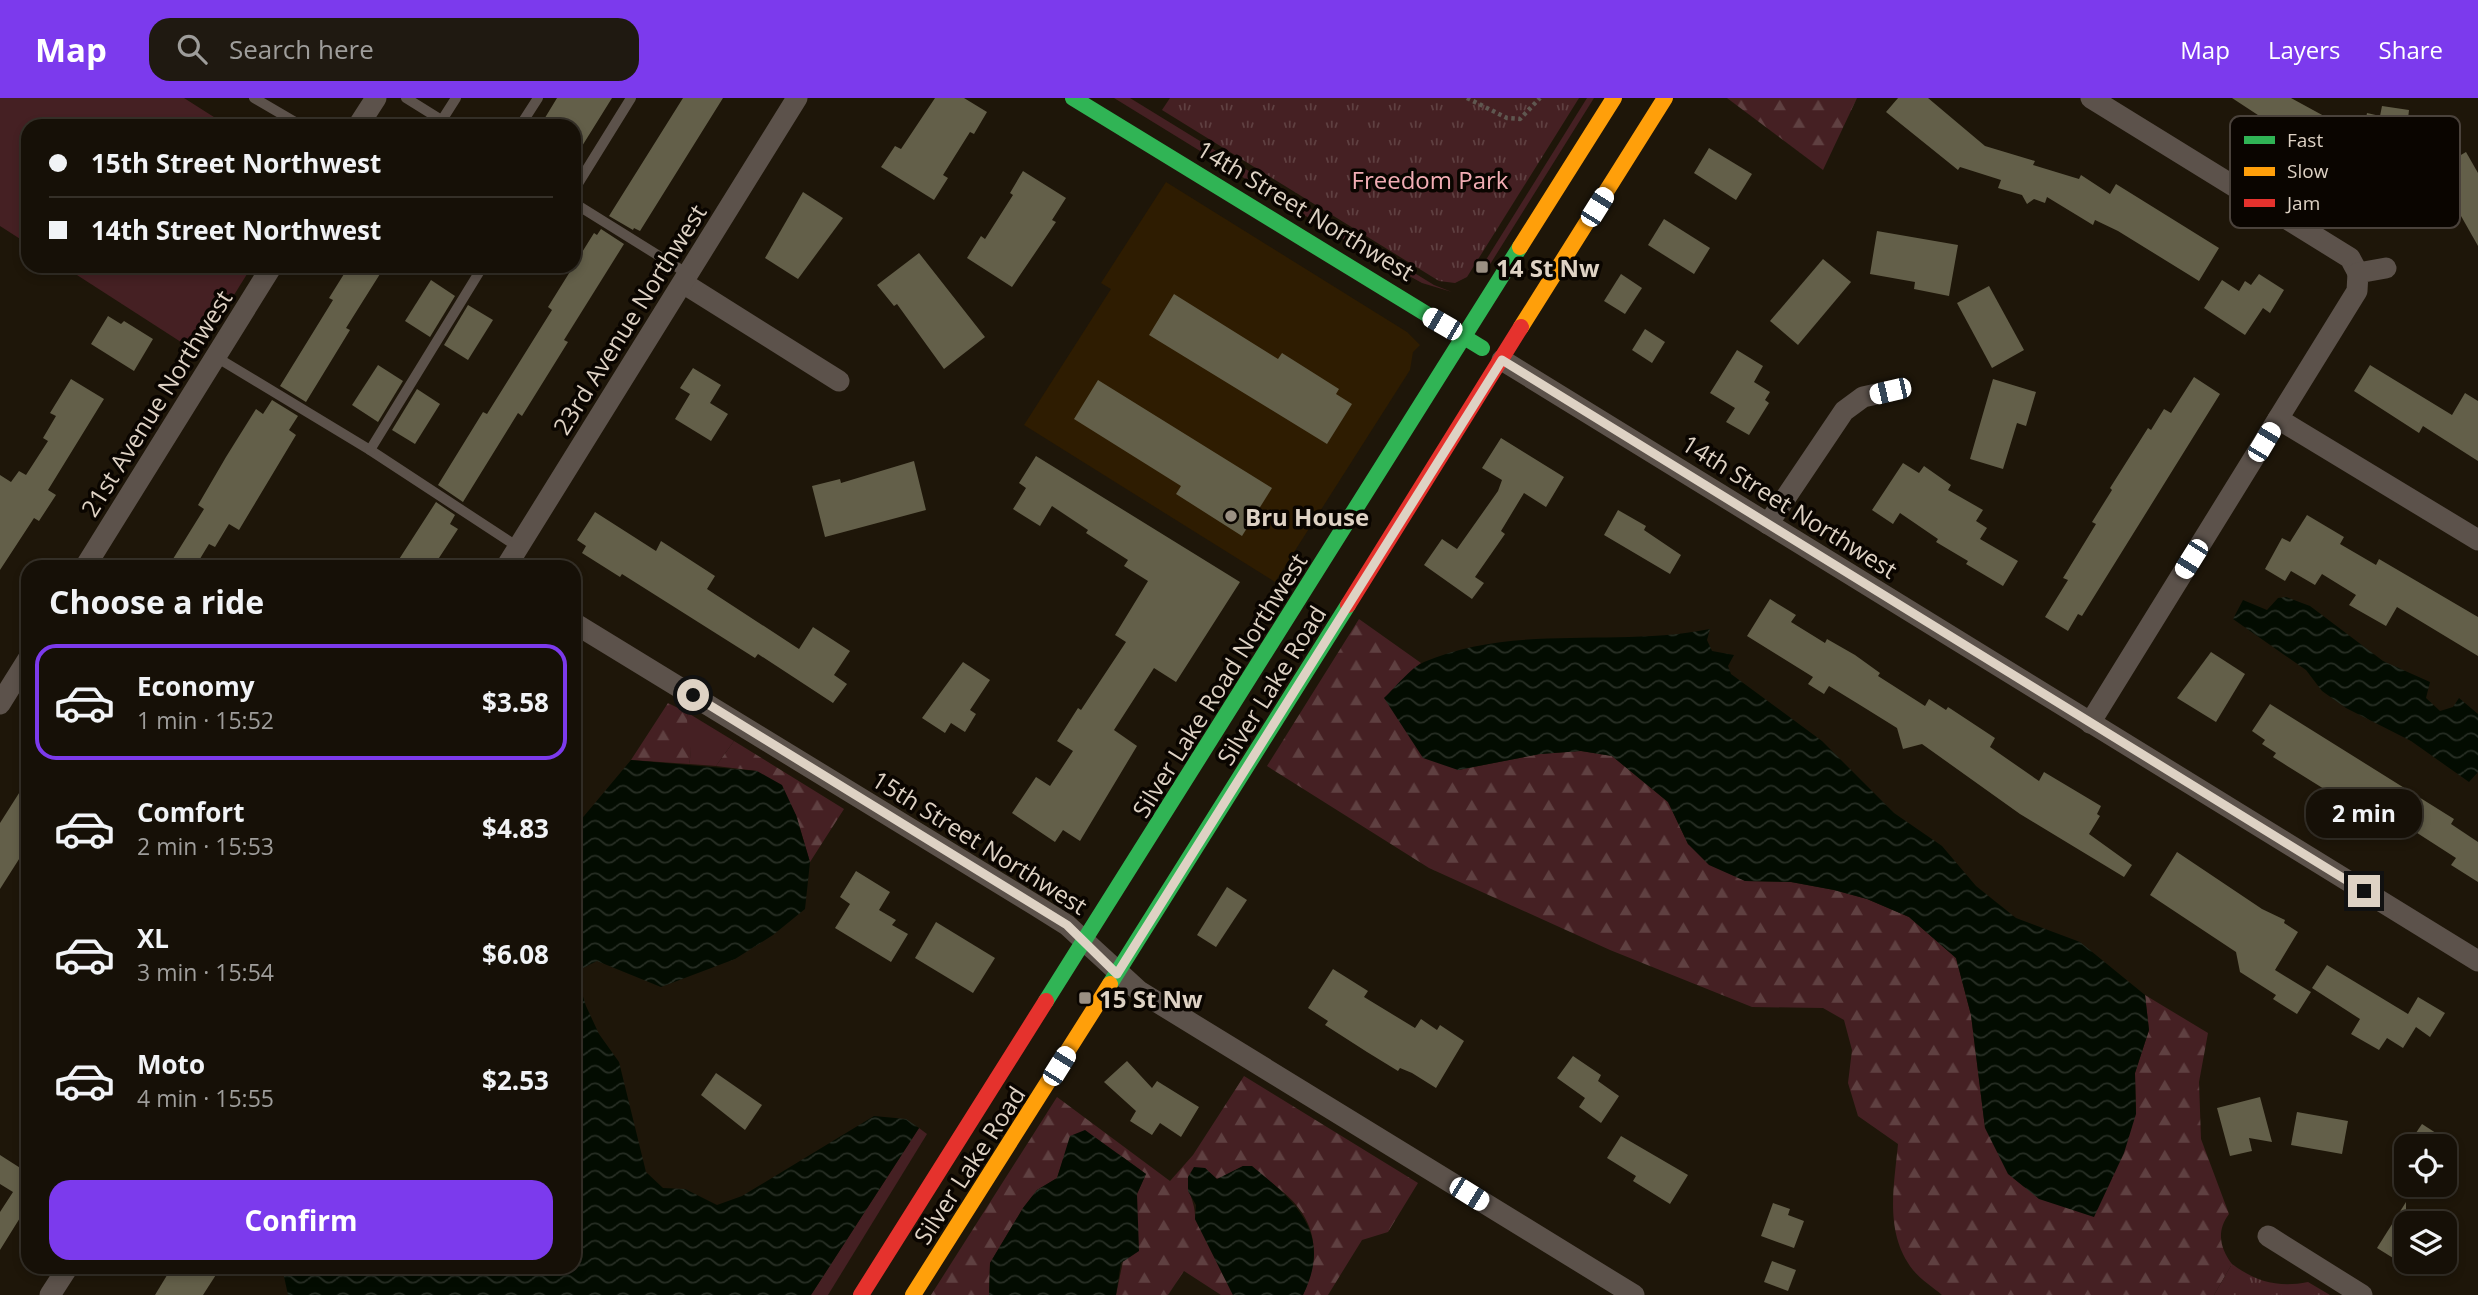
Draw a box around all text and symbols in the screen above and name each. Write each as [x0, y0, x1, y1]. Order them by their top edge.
search box [149, 18, 639, 81]
text: Map [35, 27, 107, 72]
icon: search [173, 30, 211, 68]
text: Search here [229, 31, 374, 67]
text: Map [2180, 33, 2230, 66]
text: Layers [2268, 33, 2341, 66]
text: Share [2379, 33, 2443, 66]
legend [2230, 116, 2460, 228]
text: Fast [2287, 127, 2323, 153]
street label: 14th Street Northwest [1191, 132, 1421, 288]
text: 15th Street Northwest [91, 145, 381, 181]
text: Slow [2287, 158, 2329, 184]
park label: Freedom Park [1352, 163, 1509, 196]
car [1577, 184, 1618, 230]
text: Jam [2285, 190, 2320, 216]
street label: 23rd Avenue Northwest [545, 198, 713, 440]
text: 14th Street Northwest [91, 212, 381, 248]
place label: 14 St Nw [1496, 251, 1600, 284]
marker: 14 St Nw [1474, 259, 1490, 275]
street label: 21st Avenue Northwest [73, 284, 239, 522]
car [1419, 304, 1466, 344]
car [1868, 376, 1913, 406]
car [2245, 419, 2284, 465]
street label: 14th Street Northwest [1676, 426, 1904, 586]
place label: Bru House [1245, 500, 1369, 533]
marker: Bru House [1223, 508, 1239, 524]
car [2171, 536, 2212, 582]
street label: Silver Lake Road Northwest [1126, 548, 1312, 822]
text: Choose a ride [49, 580, 264, 623]
street label: Silver Lake Road [1211, 600, 1331, 770]
text: Economy [137, 668, 255, 704]
icon: car [53, 671, 116, 734]
route start [677, 679, 709, 711]
text: $3.58 [482, 684, 549, 720]
text: 1 min · 15:52 [137, 704, 274, 736]
street label: 15th Street Northwest [866, 762, 1094, 922]
callout: 2 min [2306, 790, 2422, 838]
text: Comfort [137, 794, 244, 830]
icon: car [53, 797, 116, 860]
text: 2 min [2332, 797, 2396, 829]
text: $4.83 [482, 810, 549, 846]
text: 2 min · 15:53 [137, 830, 274, 862]
route end [2348, 875, 2380, 907]
text: XL [137, 920, 169, 956]
icon: car [53, 923, 116, 986]
text: $6.08 [482, 936, 549, 972]
text: 3 min · 15:54 [137, 956, 274, 988]
place label: 15 St Nw [1099, 982, 1203, 1015]
marker: 15 St Nw [1077, 990, 1093, 1006]
car [1039, 1043, 1080, 1089]
text: Moto [137, 1046, 205, 1082]
icon: car [53, 1049, 116, 1112]
text: $2.53 [482, 1062, 549, 1098]
street label: Silver Lake Road [906, 1080, 1032, 1250]
text: 4 min · 15:55 [137, 1082, 274, 1114]
map controls [2394, 1134, 2457, 1274]
button: locate [2394, 1134, 2457, 1197]
car [1446, 1174, 1493, 1214]
button: Confirm [49, 1180, 553, 1260]
button: layers [2394, 1211, 2457, 1274]

